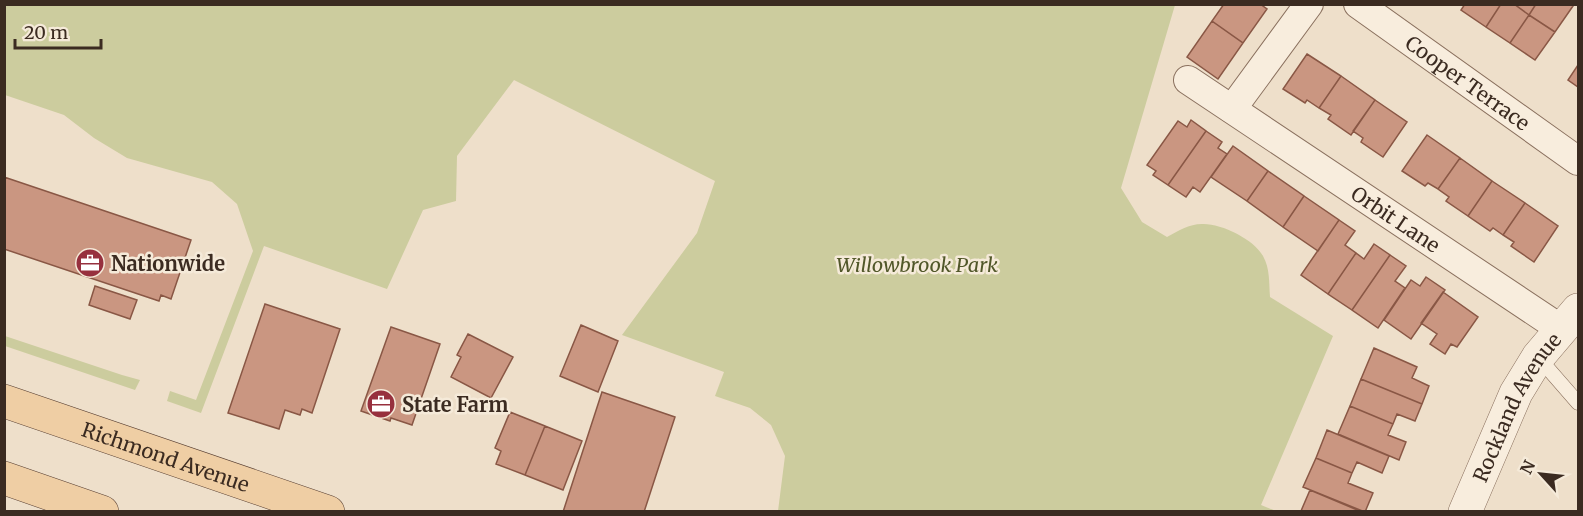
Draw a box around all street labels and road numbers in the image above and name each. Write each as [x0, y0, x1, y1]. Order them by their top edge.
street label: Cooper Terrace [1401, 30, 1535, 135]
street label: Orbit Lane [1347, 180, 1445, 257]
street label: Rockland Avenue [1467, 327, 1566, 486]
street label: Richmond Avenue [79, 416, 253, 497]

